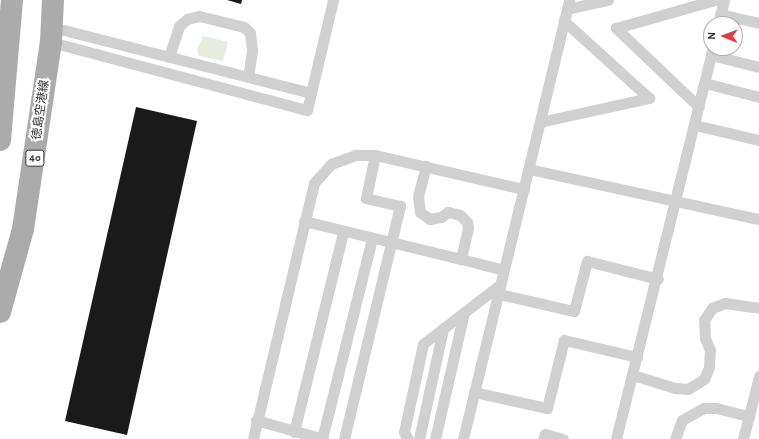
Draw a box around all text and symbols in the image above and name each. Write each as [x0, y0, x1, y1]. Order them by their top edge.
north arrow [703, 16, 743, 56]
text: N [706, 32, 717, 40]
street label: 徳島空港線 [30, 79, 52, 141]
road number: 40 [25, 149, 45, 167]

